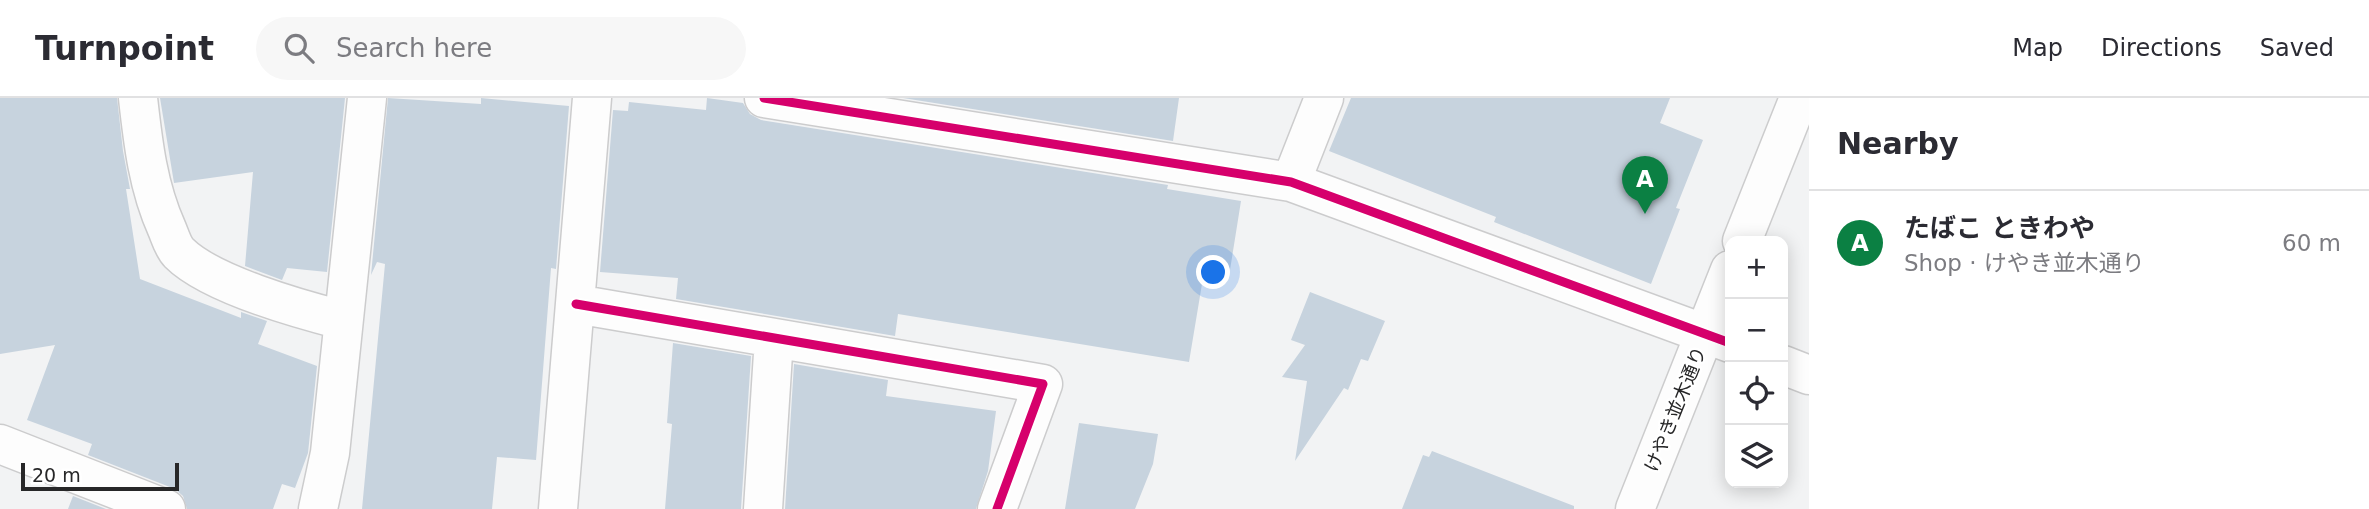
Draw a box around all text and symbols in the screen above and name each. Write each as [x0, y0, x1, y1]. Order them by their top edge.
search box [256, 17, 746, 80]
text: Turnpoint [35, 29, 214, 68]
icon: search [280, 29, 318, 67]
text: Search here [336, 33, 492, 63]
text: Map [2012, 34, 2063, 62]
text: Directions [2101, 34, 2222, 62]
text: Saved [2260, 34, 2334, 62]
text: Nearby [1837, 126, 1959, 161]
pin: A [1622, 156, 1668, 214]
text: たばこ ときわや [1904, 213, 2095, 243]
text: A [1851, 230, 1869, 256]
text: 60 m [2282, 230, 2341, 256]
map controls [1725, 236, 1788, 488]
button: + [1725, 236, 1788, 299]
text: Shop · けやき並木通り [1904, 250, 2145, 276]
your location [1196, 255, 1230, 289]
button: − [1725, 299, 1788, 362]
street label: けやき並木通り [1640, 343, 1710, 475]
button: locate [1725, 362, 1788, 425]
button: layers [1725, 425, 1788, 488]
scale bar [21, 460, 178, 492]
text: 20 m [32, 464, 81, 486]

